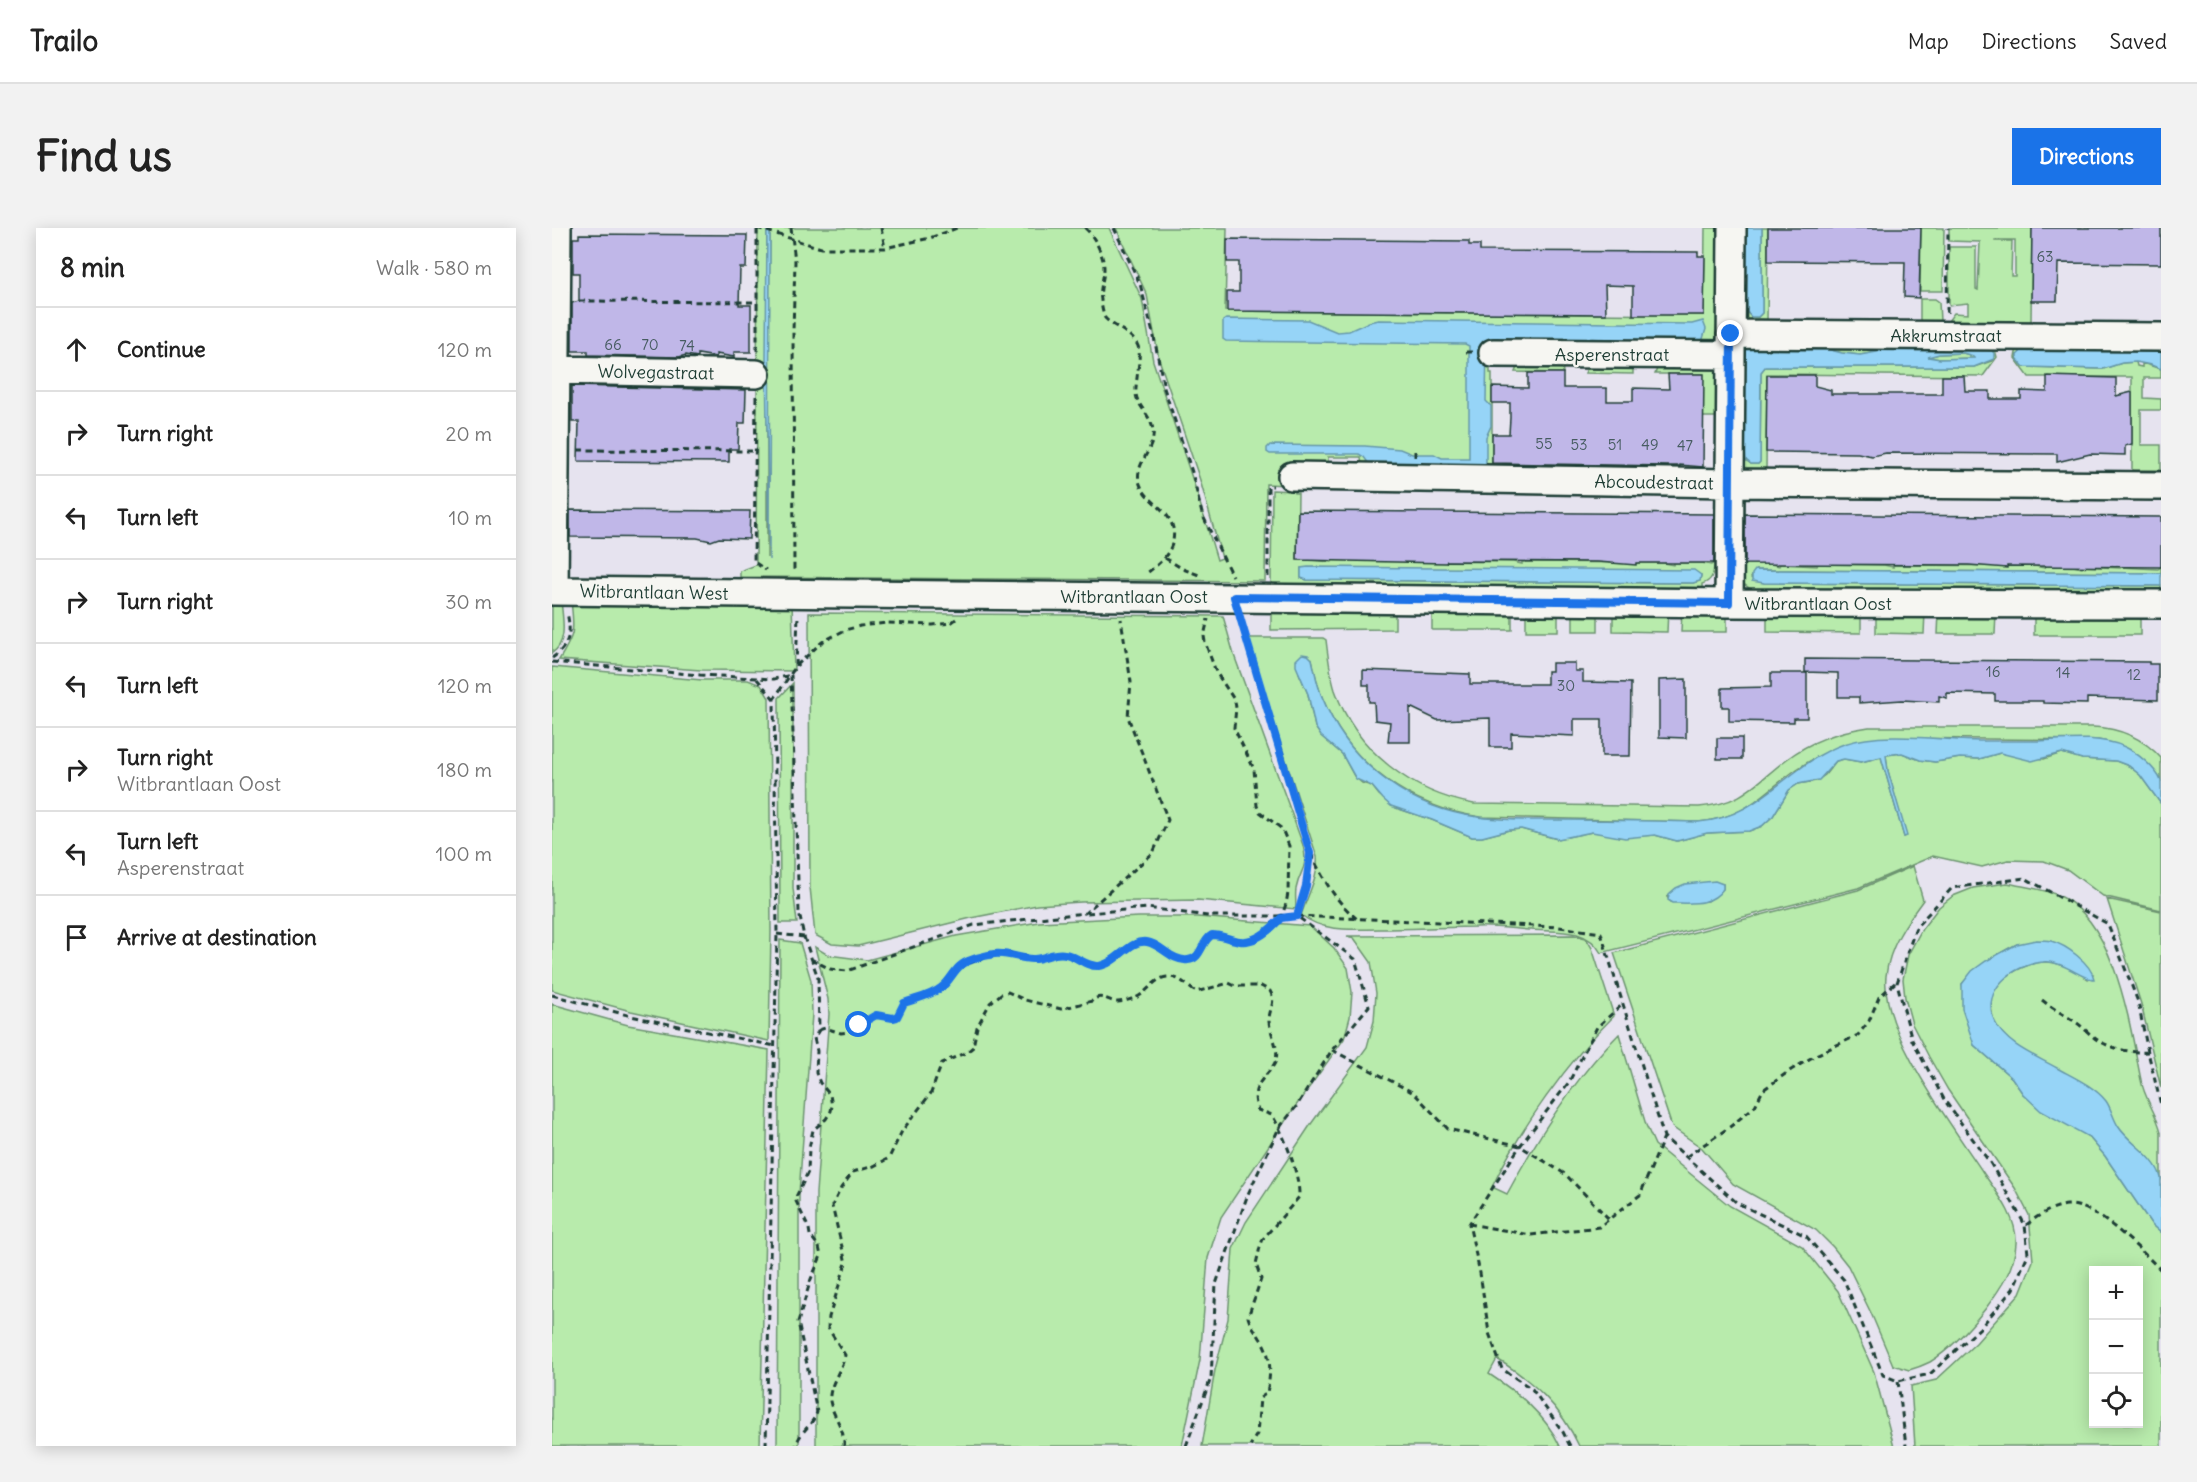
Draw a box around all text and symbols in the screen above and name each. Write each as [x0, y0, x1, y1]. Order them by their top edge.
text: Trailo [30, 23, 98, 59]
text: Map [1908, 28, 1949, 55]
text: Directions [1982, 28, 2076, 55]
text: Saved [2109, 28, 2167, 55]
button: Directions [2012, 128, 2161, 185]
text: Find us [36, 130, 172, 182]
house number: 63 [2036, 247, 2054, 266]
text: 8 min [60, 251, 125, 284]
text: Walk · 580 m [376, 255, 492, 280]
route end [1717, 320, 1743, 346]
street label: Akkrumstraat [1890, 324, 2002, 347]
icon: ahead [60, 333, 93, 366]
text: Continue [117, 335, 206, 363]
house number: 66 [604, 335, 622, 354]
house number: 70 [641, 335, 659, 354]
house number: 74 [679, 336, 695, 355]
text: 120 m [438, 337, 492, 362]
street label: Asperenstraat [1555, 343, 1669, 366]
street label: Wolvegastraat [598, 359, 714, 385]
icon: right [60, 417, 93, 450]
text: Turn right [117, 419, 213, 447]
text: 20 m [446, 421, 492, 446]
house number: 55 [1535, 434, 1553, 453]
house number: 53 [1570, 435, 1588, 454]
house number: 51 [1608, 435, 1622, 454]
house number: 49 [1641, 435, 1659, 454]
house number: 47 [1677, 436, 1693, 455]
street label: Abcoudestraat [1594, 469, 1714, 495]
icon: left [60, 501, 93, 534]
text: Turn left [117, 503, 198, 531]
text: 10 m [449, 505, 492, 530]
street label: Witbrantlaan West [579, 579, 729, 605]
icon: right [60, 585, 93, 618]
street label: Witbrantlaan Oost [1060, 585, 1208, 608]
text: Turn right [117, 587, 213, 615]
text: 30 m [445, 589, 492, 614]
street label: Witbrantlaan Oost [1744, 592, 1892, 615]
house number: 16 [1986, 662, 2000, 681]
house number: 14 [2056, 663, 2071, 682]
house number: 12 [2127, 665, 2141, 684]
icon: left [60, 669, 93, 702]
text: Turn left [117, 671, 198, 699]
text: 120 m [438, 673, 492, 698]
house number: 30 [1557, 676, 1575, 695]
text: Turn right [117, 743, 213, 771]
icon: right [60, 753, 93, 786]
text: 180 m [437, 757, 492, 782]
text: Witbrantlaan Oost [117, 771, 281, 796]
text: Turn left [117, 827, 198, 855]
icon: left [60, 837, 93, 870]
text: 100 m [435, 841, 492, 866]
text: Asperenstraat [117, 855, 244, 880]
icon: arrive [60, 921, 93, 954]
text: Arrive at destination [117, 923, 317, 951]
route start [845, 1011, 871, 1037]
map controls [2089, 1266, 2143, 1428]
button: + [2089, 1266, 2143, 1320]
button: − [2089, 1320, 2143, 1374]
button: locate [2089, 1374, 2143, 1428]

